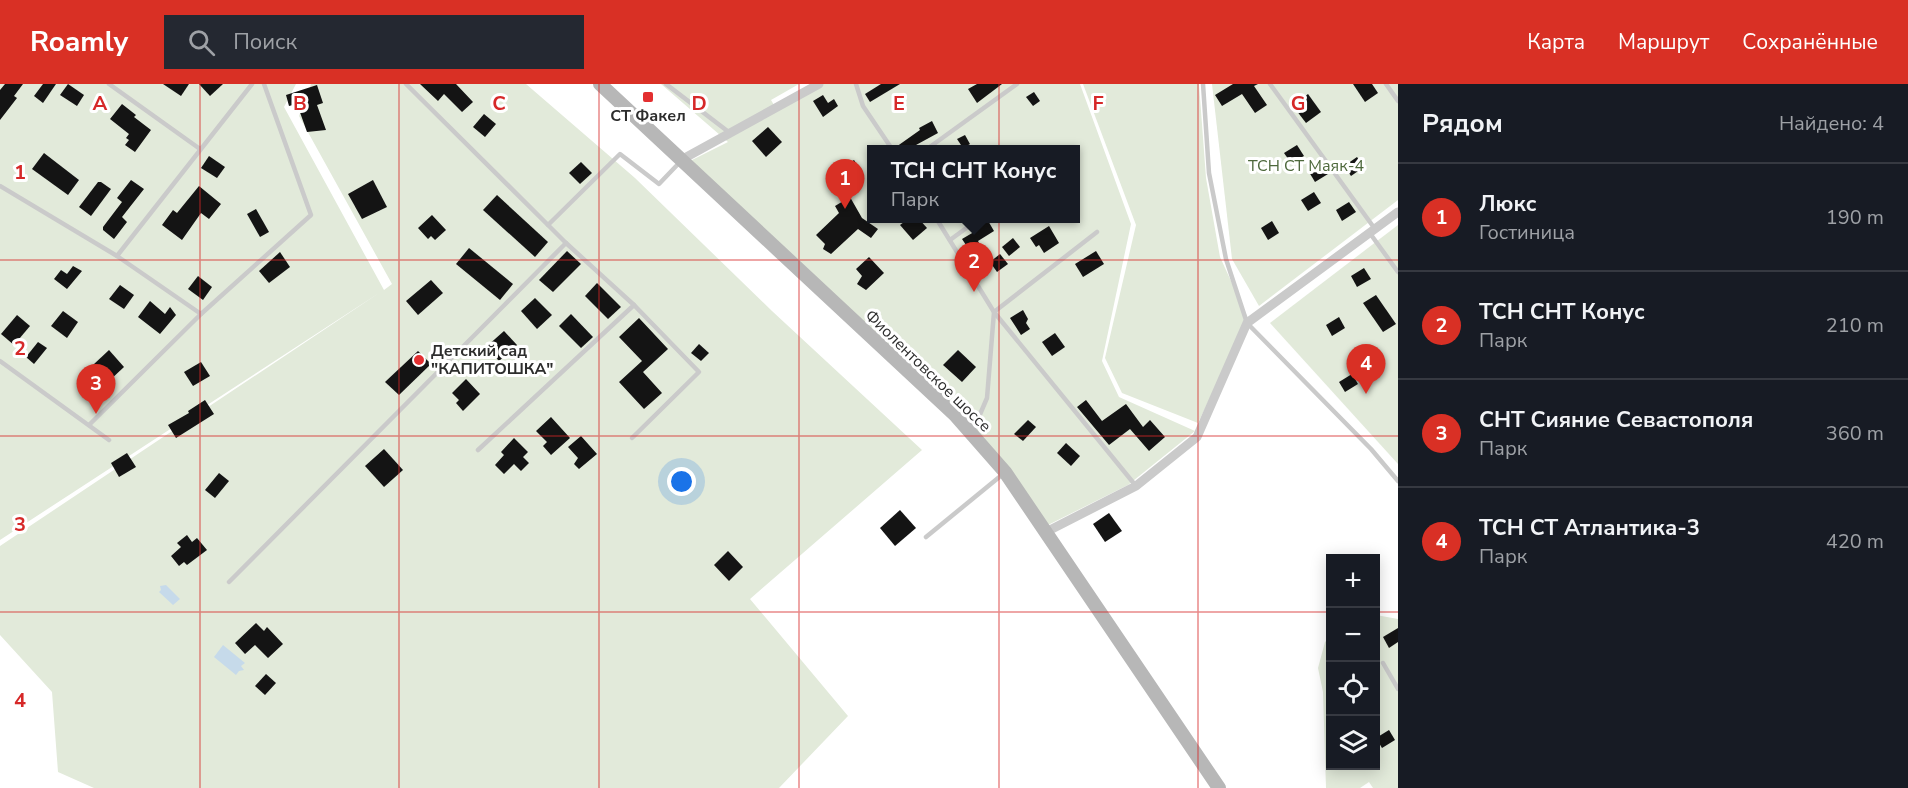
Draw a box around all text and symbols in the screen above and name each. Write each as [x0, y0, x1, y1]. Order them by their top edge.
search box [164, 15, 584, 69]
text: Roamly [30, 23, 128, 61]
icon: search [185, 26, 218, 59]
text: Поиск [233, 27, 297, 57]
text: Карта [1527, 28, 1585, 56]
text: Маршрут [1618, 28, 1709, 56]
text: Сохранённые [1742, 28, 1878, 56]
text: A [93, 90, 108, 117]
text: B [293, 90, 307, 117]
text: C [492, 90, 506, 117]
marker: СТ Факел [641, 90, 655, 104]
text: D [691, 90, 707, 117]
text: E [893, 90, 905, 117]
text: F [1092, 90, 1104, 117]
text: G [1291, 90, 1305, 117]
place label: СТ Факел [610, 105, 686, 127]
text: Рядом [1422, 106, 1503, 141]
text: Найдено: 4 [1779, 110, 1884, 137]
popup [867, 145, 1080, 223]
park label: ТСН СТ Маяк-4 [1248, 155, 1364, 177]
text: ТСН СНТ Конус [891, 156, 1056, 186]
text: 1 [14, 159, 26, 186]
pin: 1 [826, 160, 864, 209]
text: Парк [891, 186, 939, 213]
text: Люкс [1479, 189, 1537, 219]
text: 1 [1436, 204, 1448, 231]
text: 190 m [1826, 204, 1884, 231]
text: Гостиница [1479, 219, 1575, 246]
pin: 2 [954, 242, 994, 292]
text: ТСН СНТ Конус [1479, 297, 1645, 327]
street label: Фиолентовское шоссе [860, 305, 996, 437]
text: 2 [1436, 312, 1448, 339]
text: 210 m [1826, 312, 1884, 339]
text: Парк [1479, 327, 1527, 354]
text: 2 [14, 335, 26, 362]
place label: Детский сад "КАПИТОШКА" [431, 340, 553, 380]
pin: 4 [1346, 344, 1386, 394]
marker: Детский сад "КАПИТОШКА" [412, 353, 426, 367]
pin: 3 [76, 364, 116, 414]
text: СНТ Сияние Севастополя [1479, 405, 1753, 435]
text: 3 [1436, 420, 1448, 447]
text: 360 m [1826, 420, 1884, 447]
text: Парк [1479, 435, 1527, 462]
your location [667, 467, 696, 496]
text: 3 [14, 511, 26, 538]
text: ТСН СТ Атлантика-3 [1479, 513, 1700, 543]
text: 4 [1436, 528, 1448, 555]
text: 420 m [1826, 528, 1884, 555]
text: Парк [1479, 543, 1527, 570]
map controls [1326, 554, 1380, 770]
button: + [1326, 554, 1380, 608]
button: − [1326, 608, 1380, 662]
button: locate [1326, 662, 1380, 716]
text: 4 [14, 687, 26, 714]
button: layers [1326, 716, 1380, 770]

